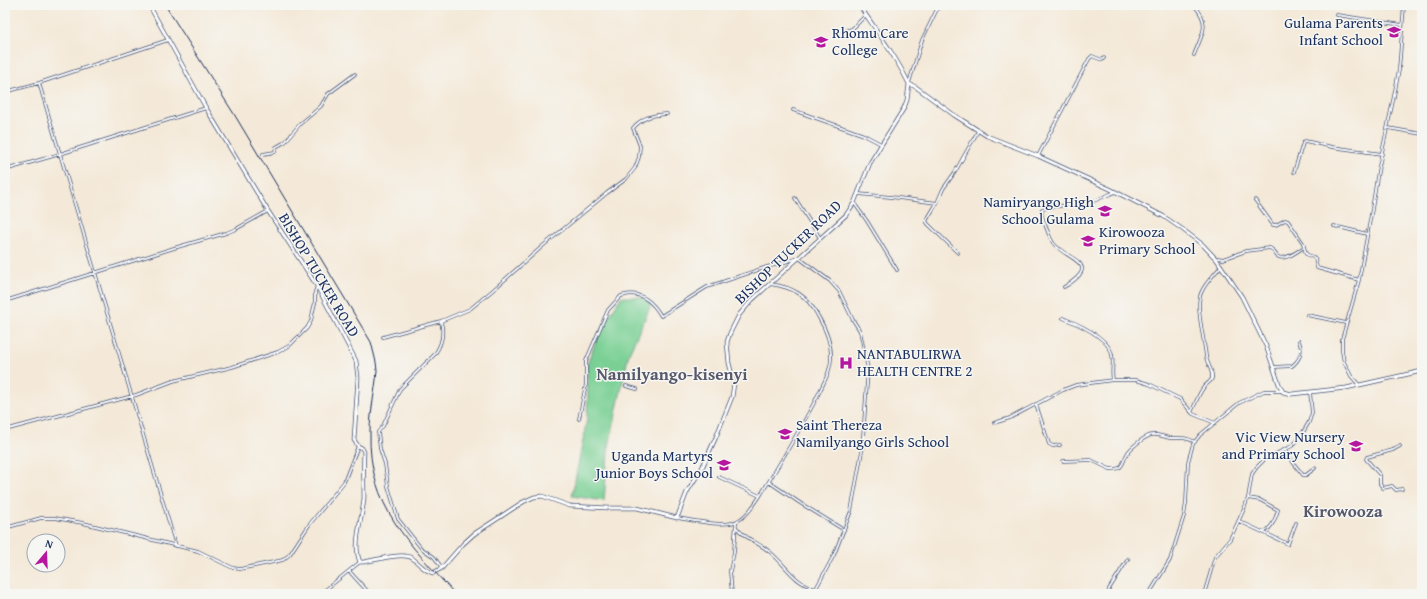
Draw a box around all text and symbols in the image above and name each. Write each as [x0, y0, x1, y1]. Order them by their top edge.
place label: Gulama Parents Infant School [1284, 12, 1383, 50]
place label: Rhomu Care College [832, 22, 909, 60]
school or university icon: Gulama Parents Infant School [1386, 24, 1402, 40]
school or university icon: Rhomu Care College [813, 34, 829, 50]
place label: Namiryango High School Gulama [983, 191, 1095, 229]
street label: BISHOP TUCKER ROAD [730, 195, 846, 308]
school or university icon: Namiryango High School Gulama [1097, 203, 1113, 219]
street label: BISHOP TUCKER ROAD [274, 209, 365, 341]
place label: Kirowooza Primary School [1099, 221, 1195, 259]
school or university icon: Kirowooza Primary School [1080, 233, 1096, 249]
place label: NANTABULIRWA HEALTH CENTRE 2 [857, 343, 972, 381]
hospital icon: NANTABULIRWA HEALTH CENTRE 2 [838, 355, 854, 371]
district label: Namilyango-kisenyi [596, 361, 748, 386]
place label: Saint Thereza Namilyango Girls School [796, 414, 949, 452]
school or university icon: Saint Thereza Namilyango Girls School [777, 426, 793, 442]
place label: Vic View Nursery and Primary School [1222, 426, 1346, 464]
school or university icon: Vic View Nursery and Primary School [1348, 438, 1364, 454]
place label: Uganda Martyrs Junior Boys School [594, 445, 713, 483]
school or university icon: Uganda Martyrs Junior Boys School [716, 457, 732, 473]
district label: Kirowooza [1303, 498, 1383, 523]
north arrow [26, 533, 66, 573]
text: N [43, 535, 56, 553]

